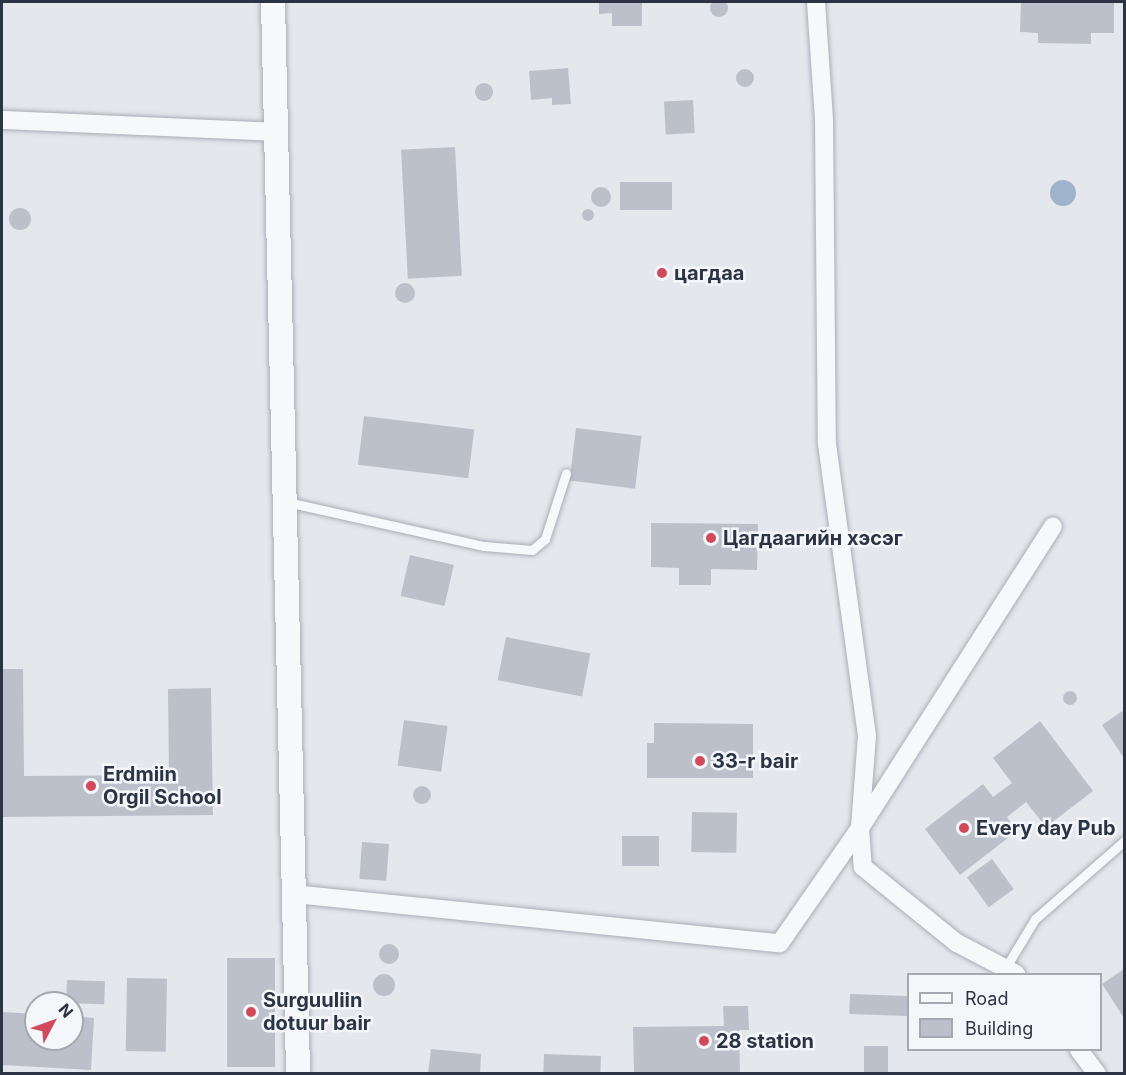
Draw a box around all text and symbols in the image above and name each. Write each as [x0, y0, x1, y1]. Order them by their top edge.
place label: цагдаа [674, 261, 744, 285]
marker: цагдаа [655, 266, 669, 280]
place label: Цагдаагийн хэсэг [723, 526, 903, 550]
marker: Цагдаагийн хэсэг [704, 531, 718, 545]
place label: 33-r bair [712, 749, 798, 773]
marker: 33-r bair [693, 754, 707, 768]
place label: Erdmiin Orgil School [103, 762, 222, 809]
marker: Erdmiin Orgil School [84, 779, 98, 793]
place label: Every day Pub [976, 816, 1116, 840]
marker: Every day Pub [957, 821, 971, 835]
legend [907, 973, 1102, 1051]
place label: Surguuliin dotuur bair [263, 988, 371, 1035]
text: Road [965, 988, 1008, 1009]
north arrow [24, 991, 84, 1051]
text: N [55, 999, 78, 1022]
marker: Surguuliin dotuur bair [244, 1005, 258, 1019]
text: Building [965, 1018, 1033, 1039]
place label: 28 station [716, 1029, 814, 1053]
marker: 28 station [697, 1034, 711, 1048]

